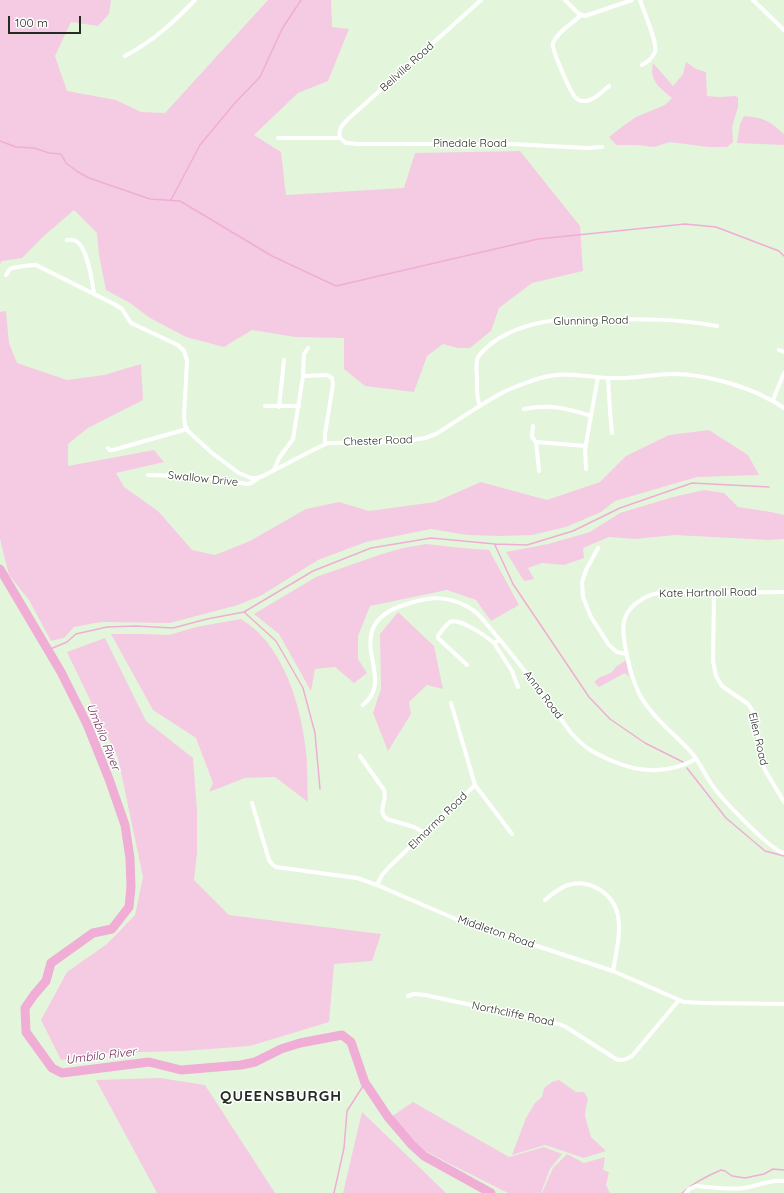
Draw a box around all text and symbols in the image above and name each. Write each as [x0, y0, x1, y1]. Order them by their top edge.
scale bar [10, 8, 83, 34]
text: 100 m [15, 15, 48, 30]
street label: Bellville Road [377, 39, 437, 95]
street label: Pinedale Road [433, 137, 507, 151]
street label: Glunning Road [553, 314, 629, 328]
street label: Chester Road [343, 433, 413, 449]
street label: Swallow Drive [167, 469, 239, 489]
street label: Kate Hartnoll Road [659, 586, 757, 600]
street label: Anna Road [521, 668, 565, 722]
water label: Umbilo River [83, 701, 123, 773]
street label: Ellen Road [745, 711, 771, 767]
street label: Elmarmo Road [406, 790, 470, 852]
street label: Middleton Road [456, 913, 536, 951]
street label: Northcliffe Road [471, 999, 555, 1029]
water label: Umbilo River [65, 1045, 137, 1067]
district label: QUEENSBURGH [220, 1087, 342, 1105]

